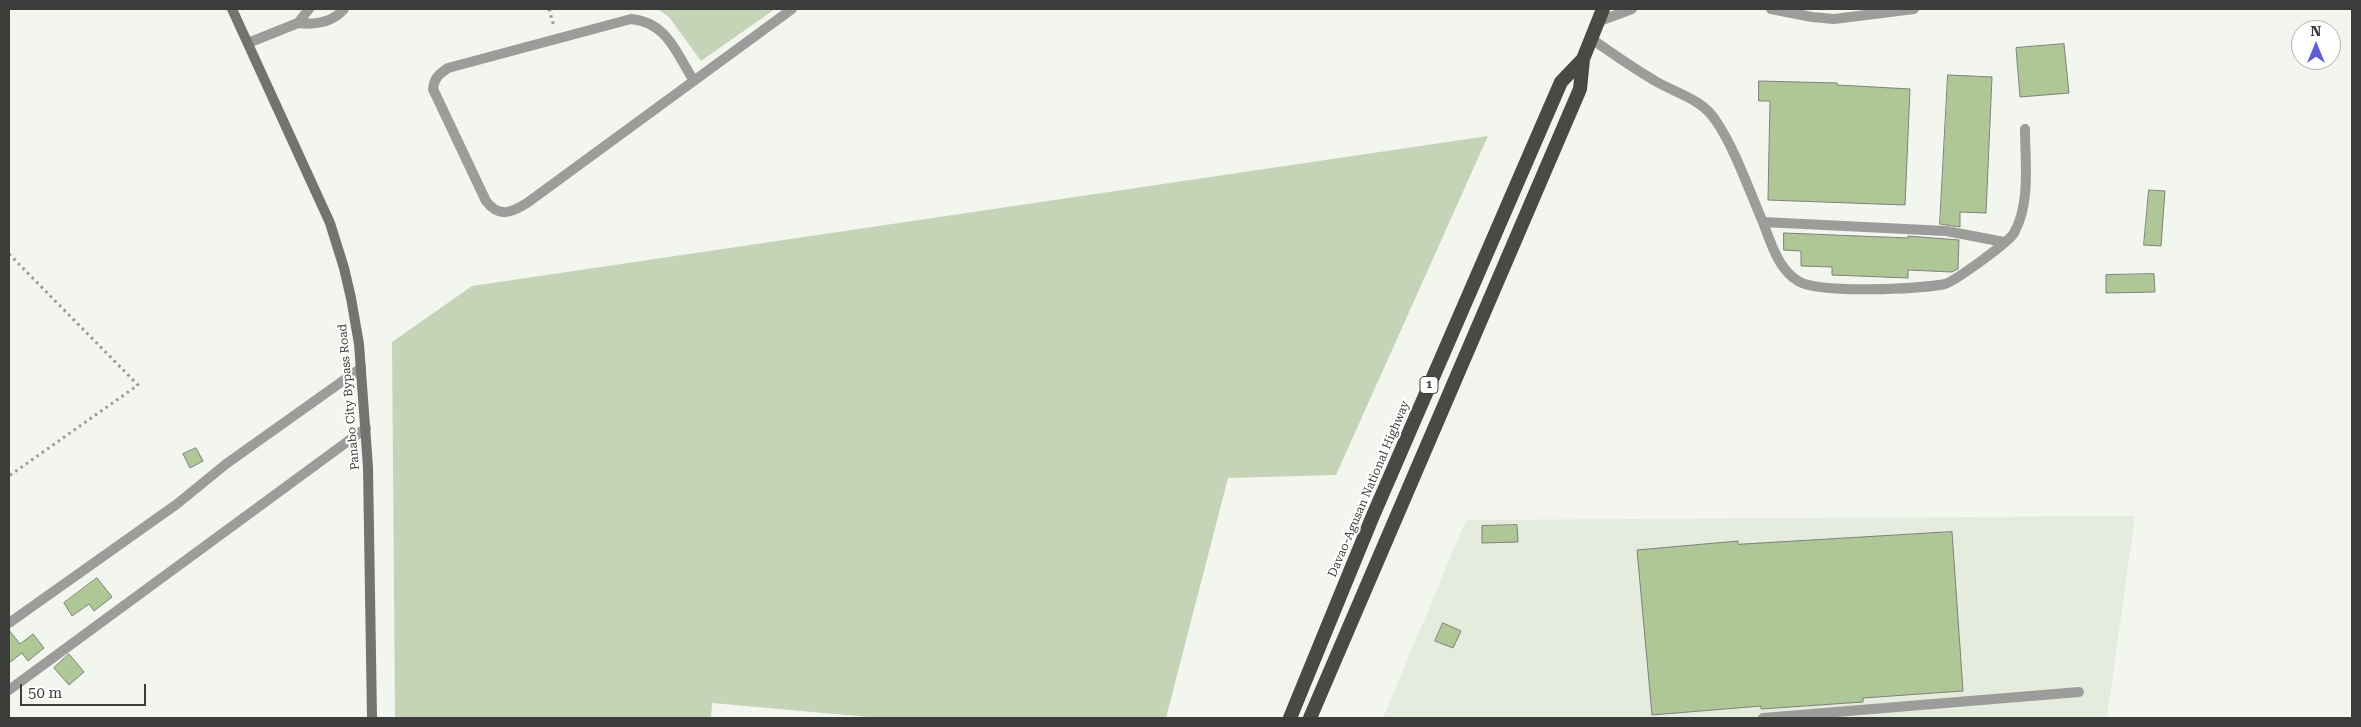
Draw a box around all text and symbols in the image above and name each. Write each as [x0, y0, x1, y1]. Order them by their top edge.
north arrow [2291, 20, 2341, 70]
text: N [2311, 23, 2321, 39]
street label: Panabo City Bypass Road [335, 323, 363, 471]
road number: 1 [1420, 376, 1438, 394]
street label: Davao-Agusan National Highway [1325, 399, 1413, 579]
scale bar [22, 674, 149, 706]
text: 50 m [28, 684, 62, 702]

